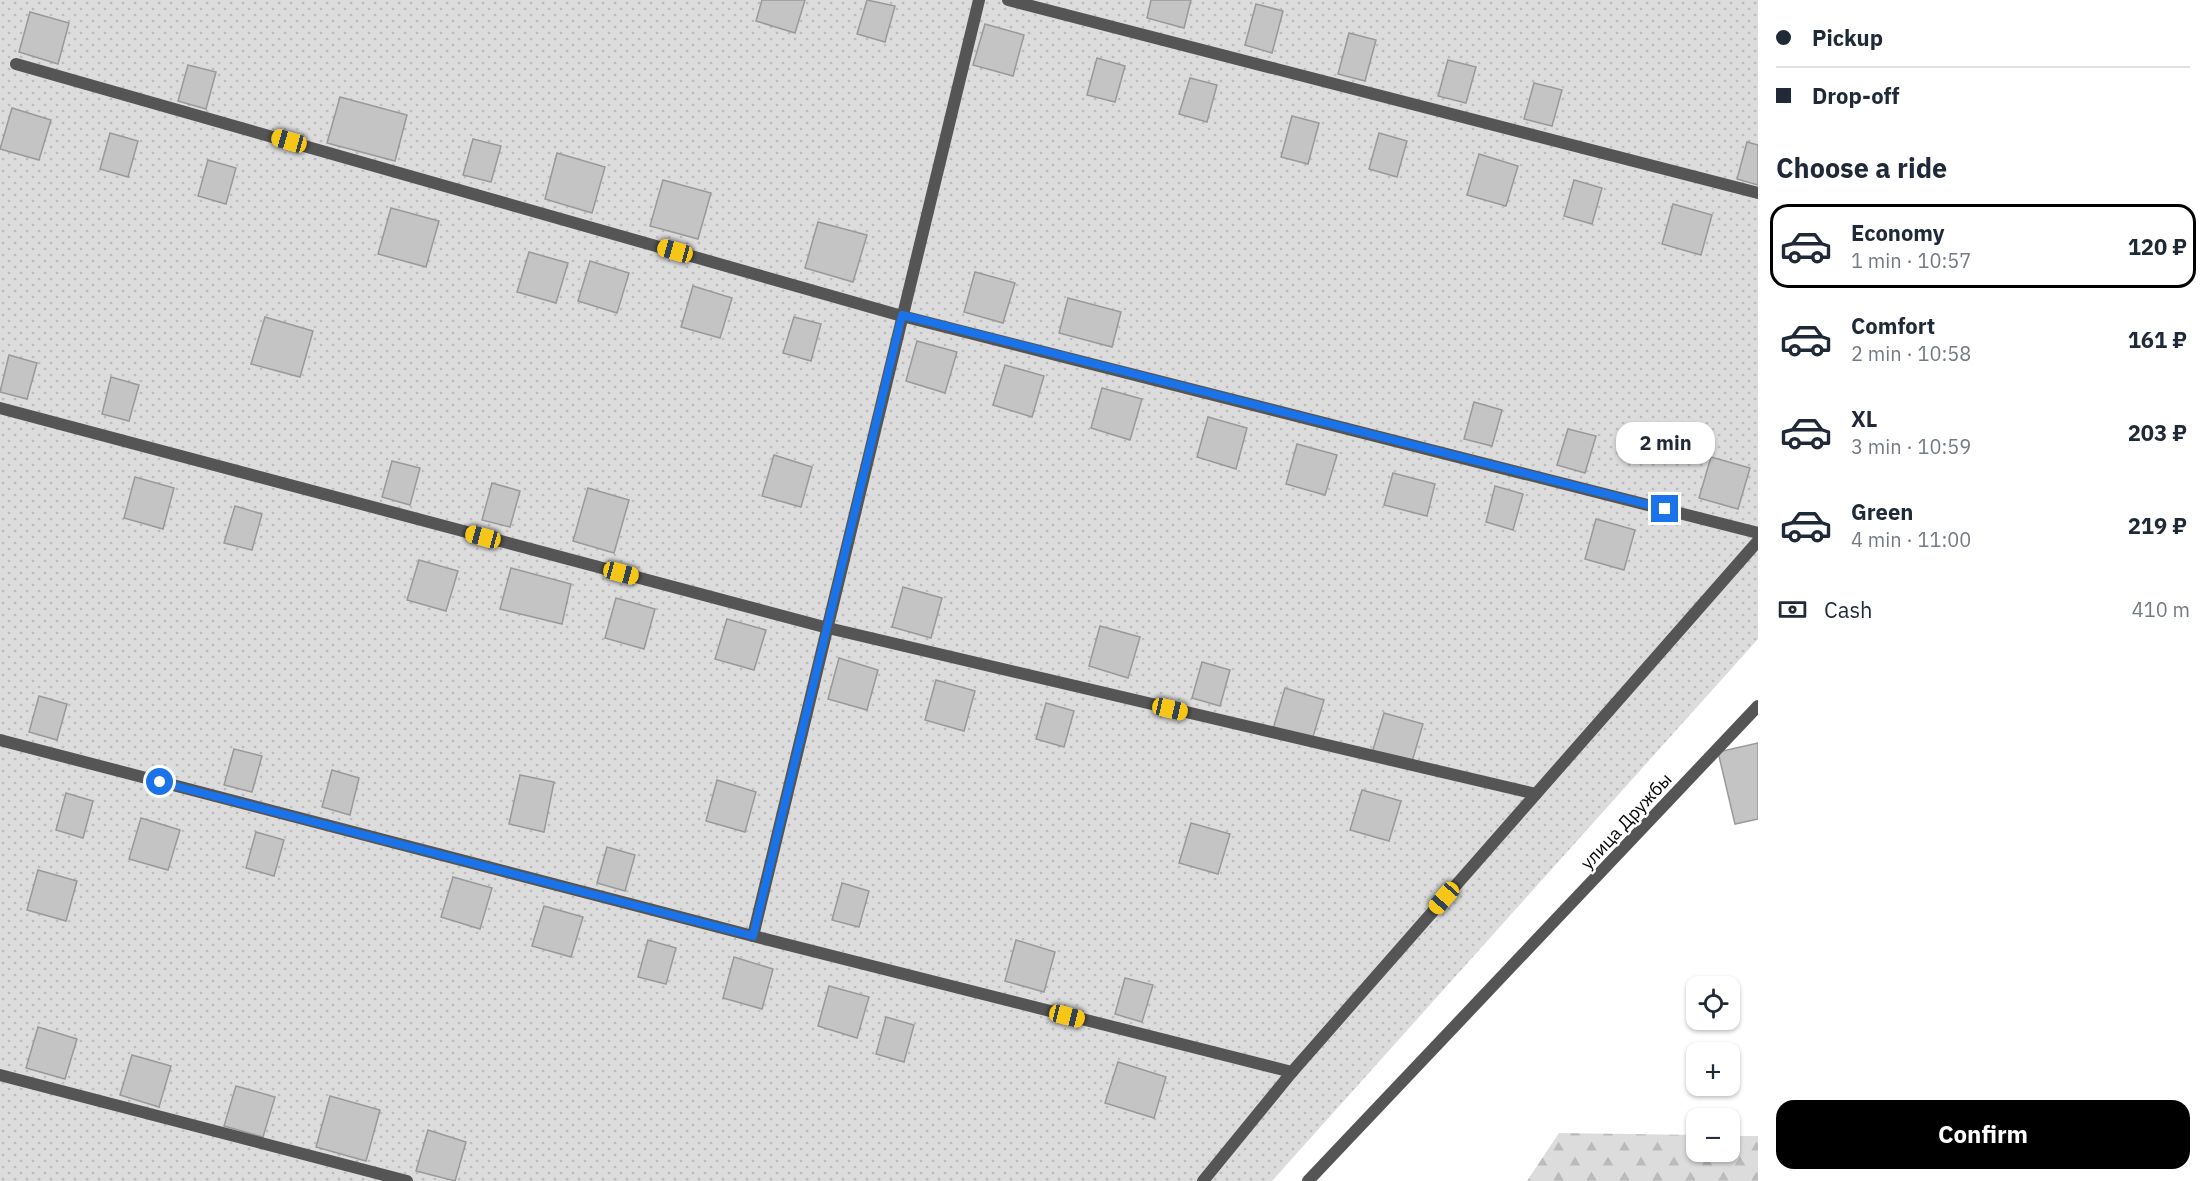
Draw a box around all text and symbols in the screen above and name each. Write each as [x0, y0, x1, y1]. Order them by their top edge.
text: Pickup [1812, 23, 1883, 52]
text: Drop-off [1812, 81, 1899, 110]
car [269, 127, 309, 155]
text: Choose a ride [1776, 150, 1947, 185]
text: Economy [1851, 218, 1945, 247]
icon: car [1779, 219, 1833, 273]
text: 120 ₽ [2128, 232, 2187, 261]
car [655, 237, 695, 265]
text: 1 min · 10:57 [1851, 247, 1971, 274]
text: Comfort [1851, 311, 1935, 340]
icon: car [1779, 312, 1833, 366]
text: 161 ₽ [2128, 325, 2187, 354]
text: 2 min · 10:58 [1851, 340, 1971, 367]
text: XL [1851, 404, 1877, 433]
icon: car [1779, 405, 1833, 459]
text: 203 ₽ [2128, 418, 2187, 447]
callout: 2 min [1616, 422, 1714, 464]
text: 2 min [1639, 429, 1692, 456]
text: 3 min · 10:59 [1851, 433, 1971, 460]
route end [1651, 495, 1678, 522]
text: Green [1851, 497, 1913, 526]
icon: car [1779, 498, 1833, 552]
text: 219 ₽ [2128, 511, 2187, 540]
car [463, 524, 503, 550]
text: 4 min · 11:00 [1851, 526, 1971, 553]
car [601, 560, 641, 586]
icon: cash [1776, 593, 1809, 626]
text: Cash [1824, 595, 1873, 624]
text: 410 m [2132, 596, 2190, 623]
car [1150, 696, 1190, 722]
route start [146, 768, 173, 795]
street label: улица Дружбы [1575, 768, 1677, 874]
car [1425, 879, 1463, 917]
map controls [1686, 976, 1740, 1162]
button: locate [1686, 976, 1740, 1030]
car [1047, 1003, 1087, 1029]
button: + [1686, 1042, 1740, 1096]
button: Confirm [1776, 1100, 2190, 1169]
button: − [1686, 1108, 1740, 1162]

